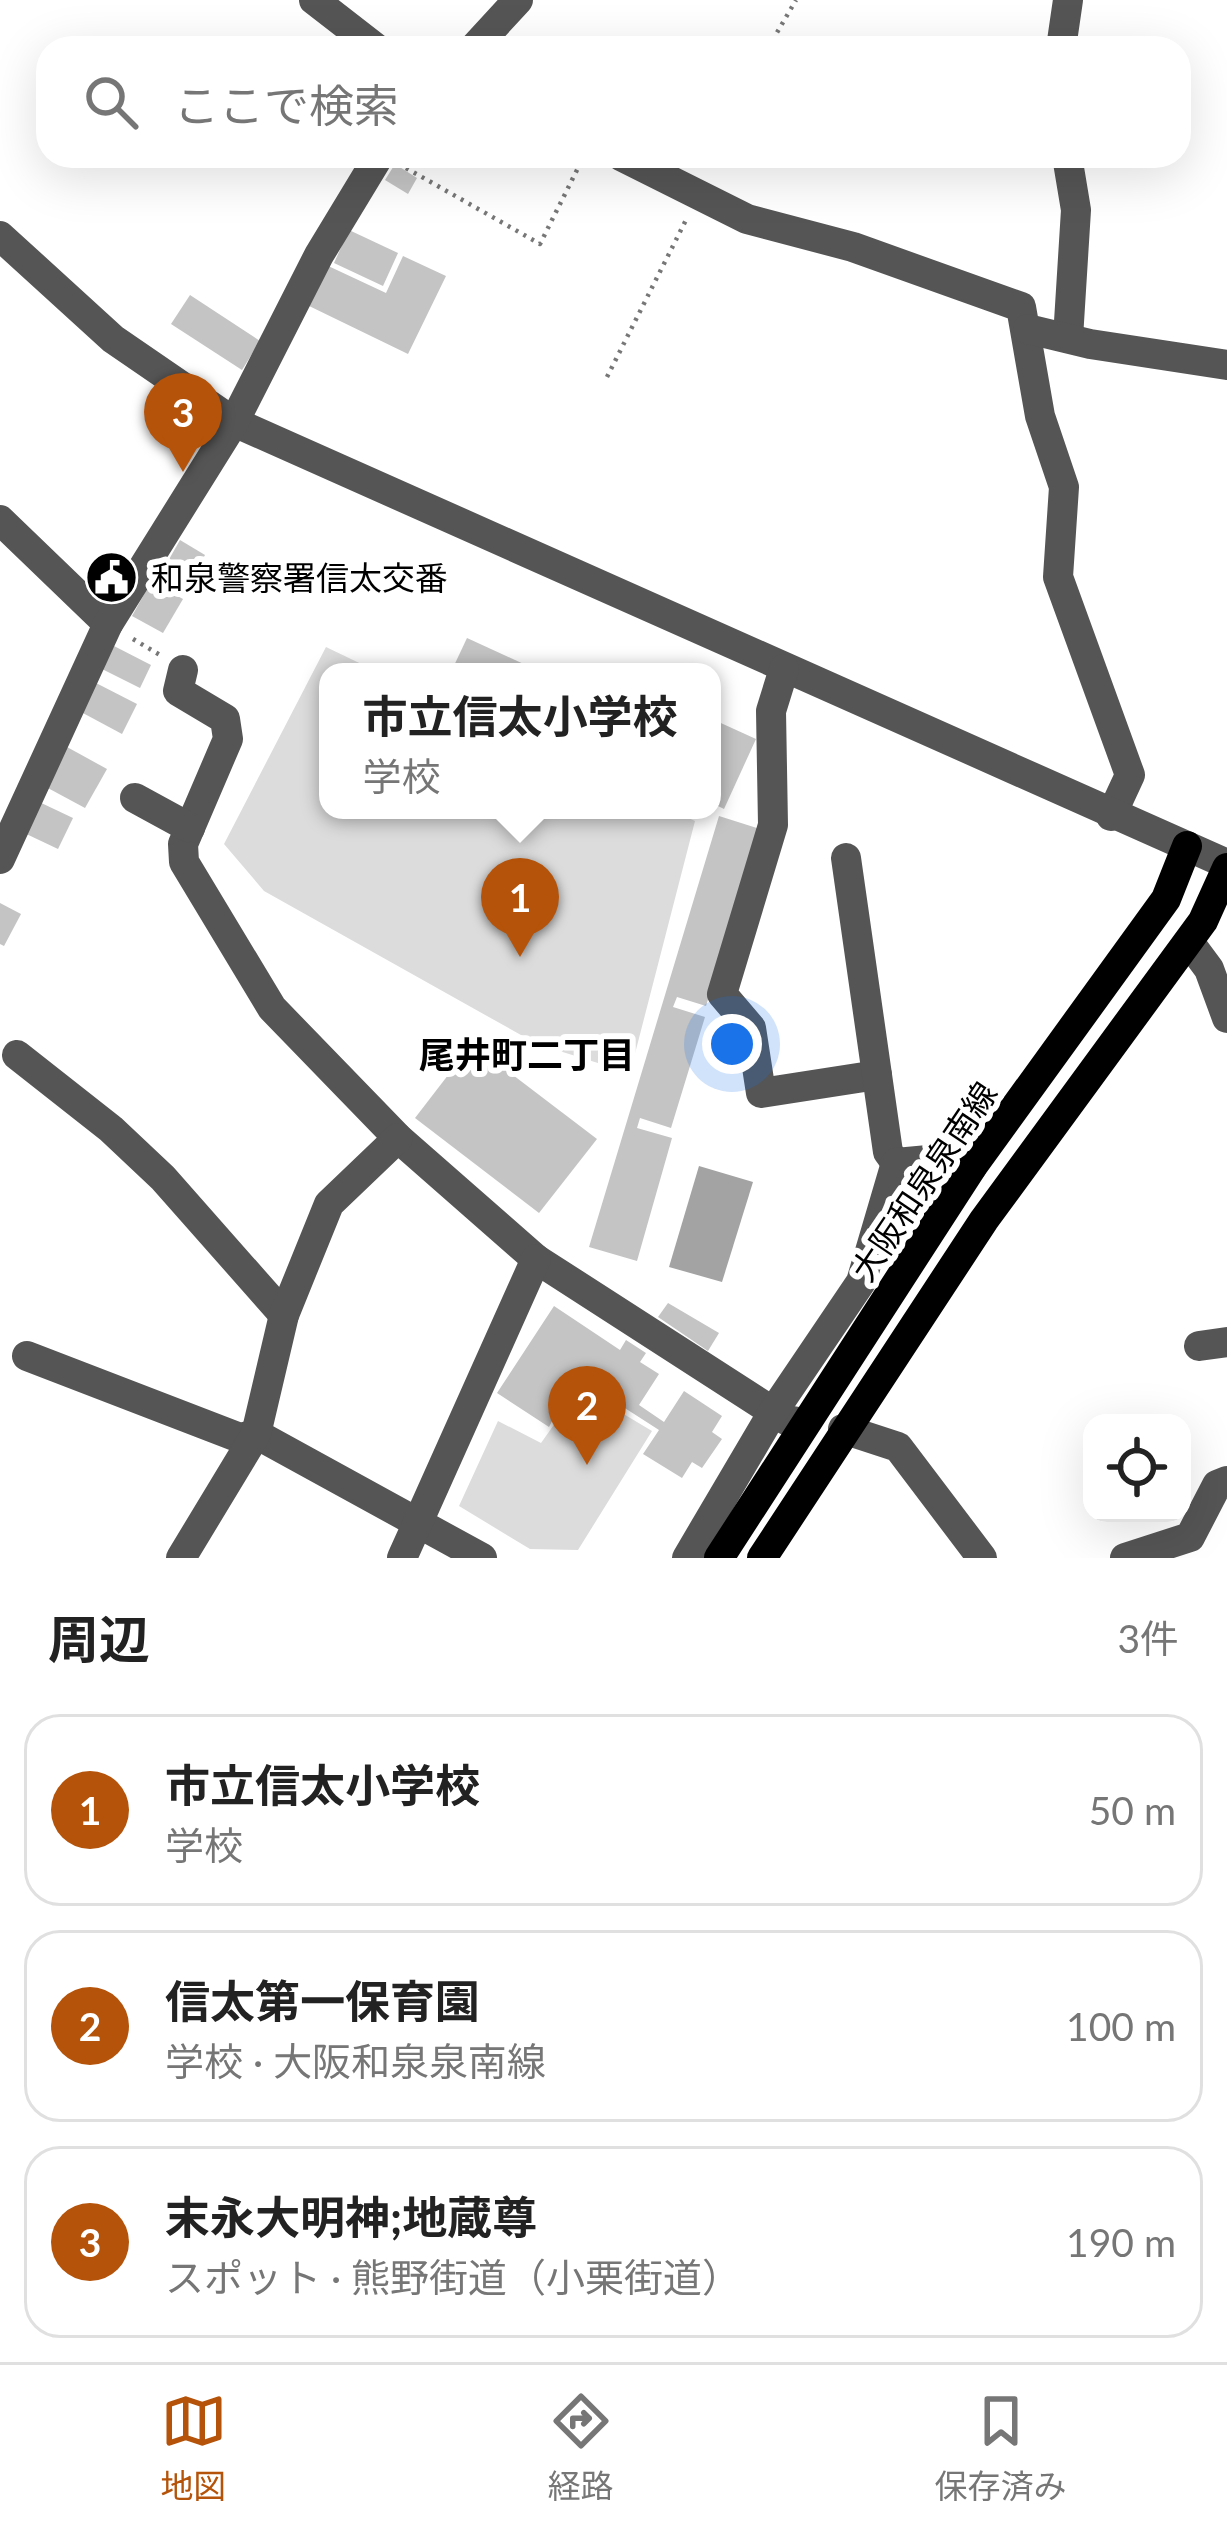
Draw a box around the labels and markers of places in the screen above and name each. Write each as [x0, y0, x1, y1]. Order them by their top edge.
pin: 3 [144, 373, 222, 472]
public building icon: 和泉警察署信太交番 [84, 549, 140, 605]
place label: 和泉警察署信太交番 [151, 557, 448, 597]
pin: 1 [481, 858, 559, 957]
pin: 2 [548, 1366, 626, 1465]

